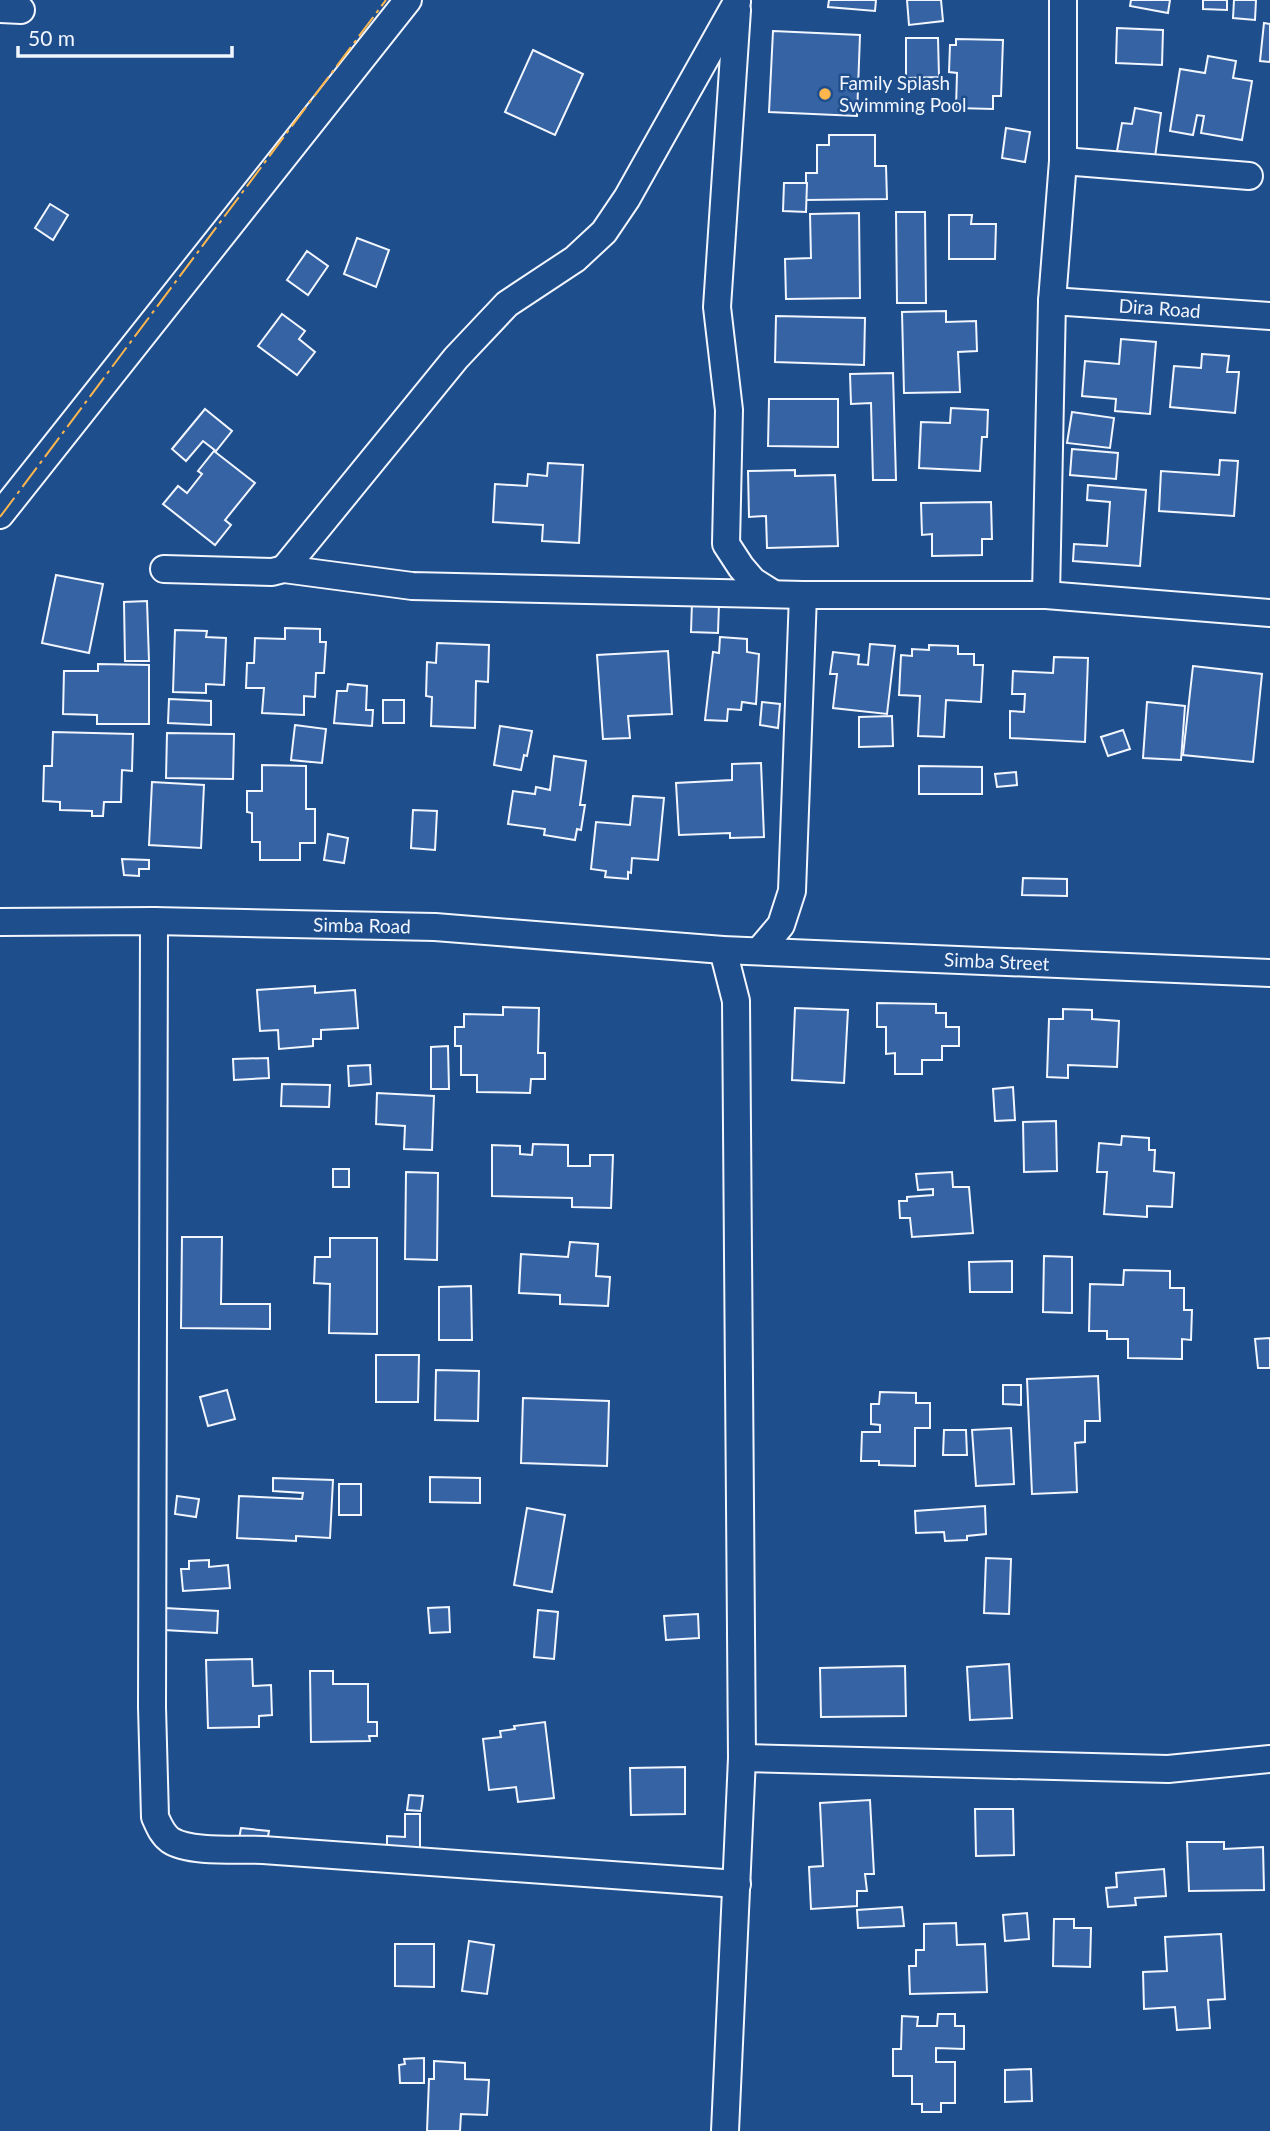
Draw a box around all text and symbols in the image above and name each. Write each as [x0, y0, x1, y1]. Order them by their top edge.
scale bar [18, 14, 231, 58]
text: 50 m [28, 25, 75, 50]
place label: Family Splash Swimming Pool [839, 71, 967, 116]
marker: Family Splash Swimming Pool [817, 86, 833, 102]
street label: Dira Road [1118, 294, 1202, 322]
street label: Simba Road [313, 912, 411, 937]
street label: Simba Street [944, 947, 1050, 975]

